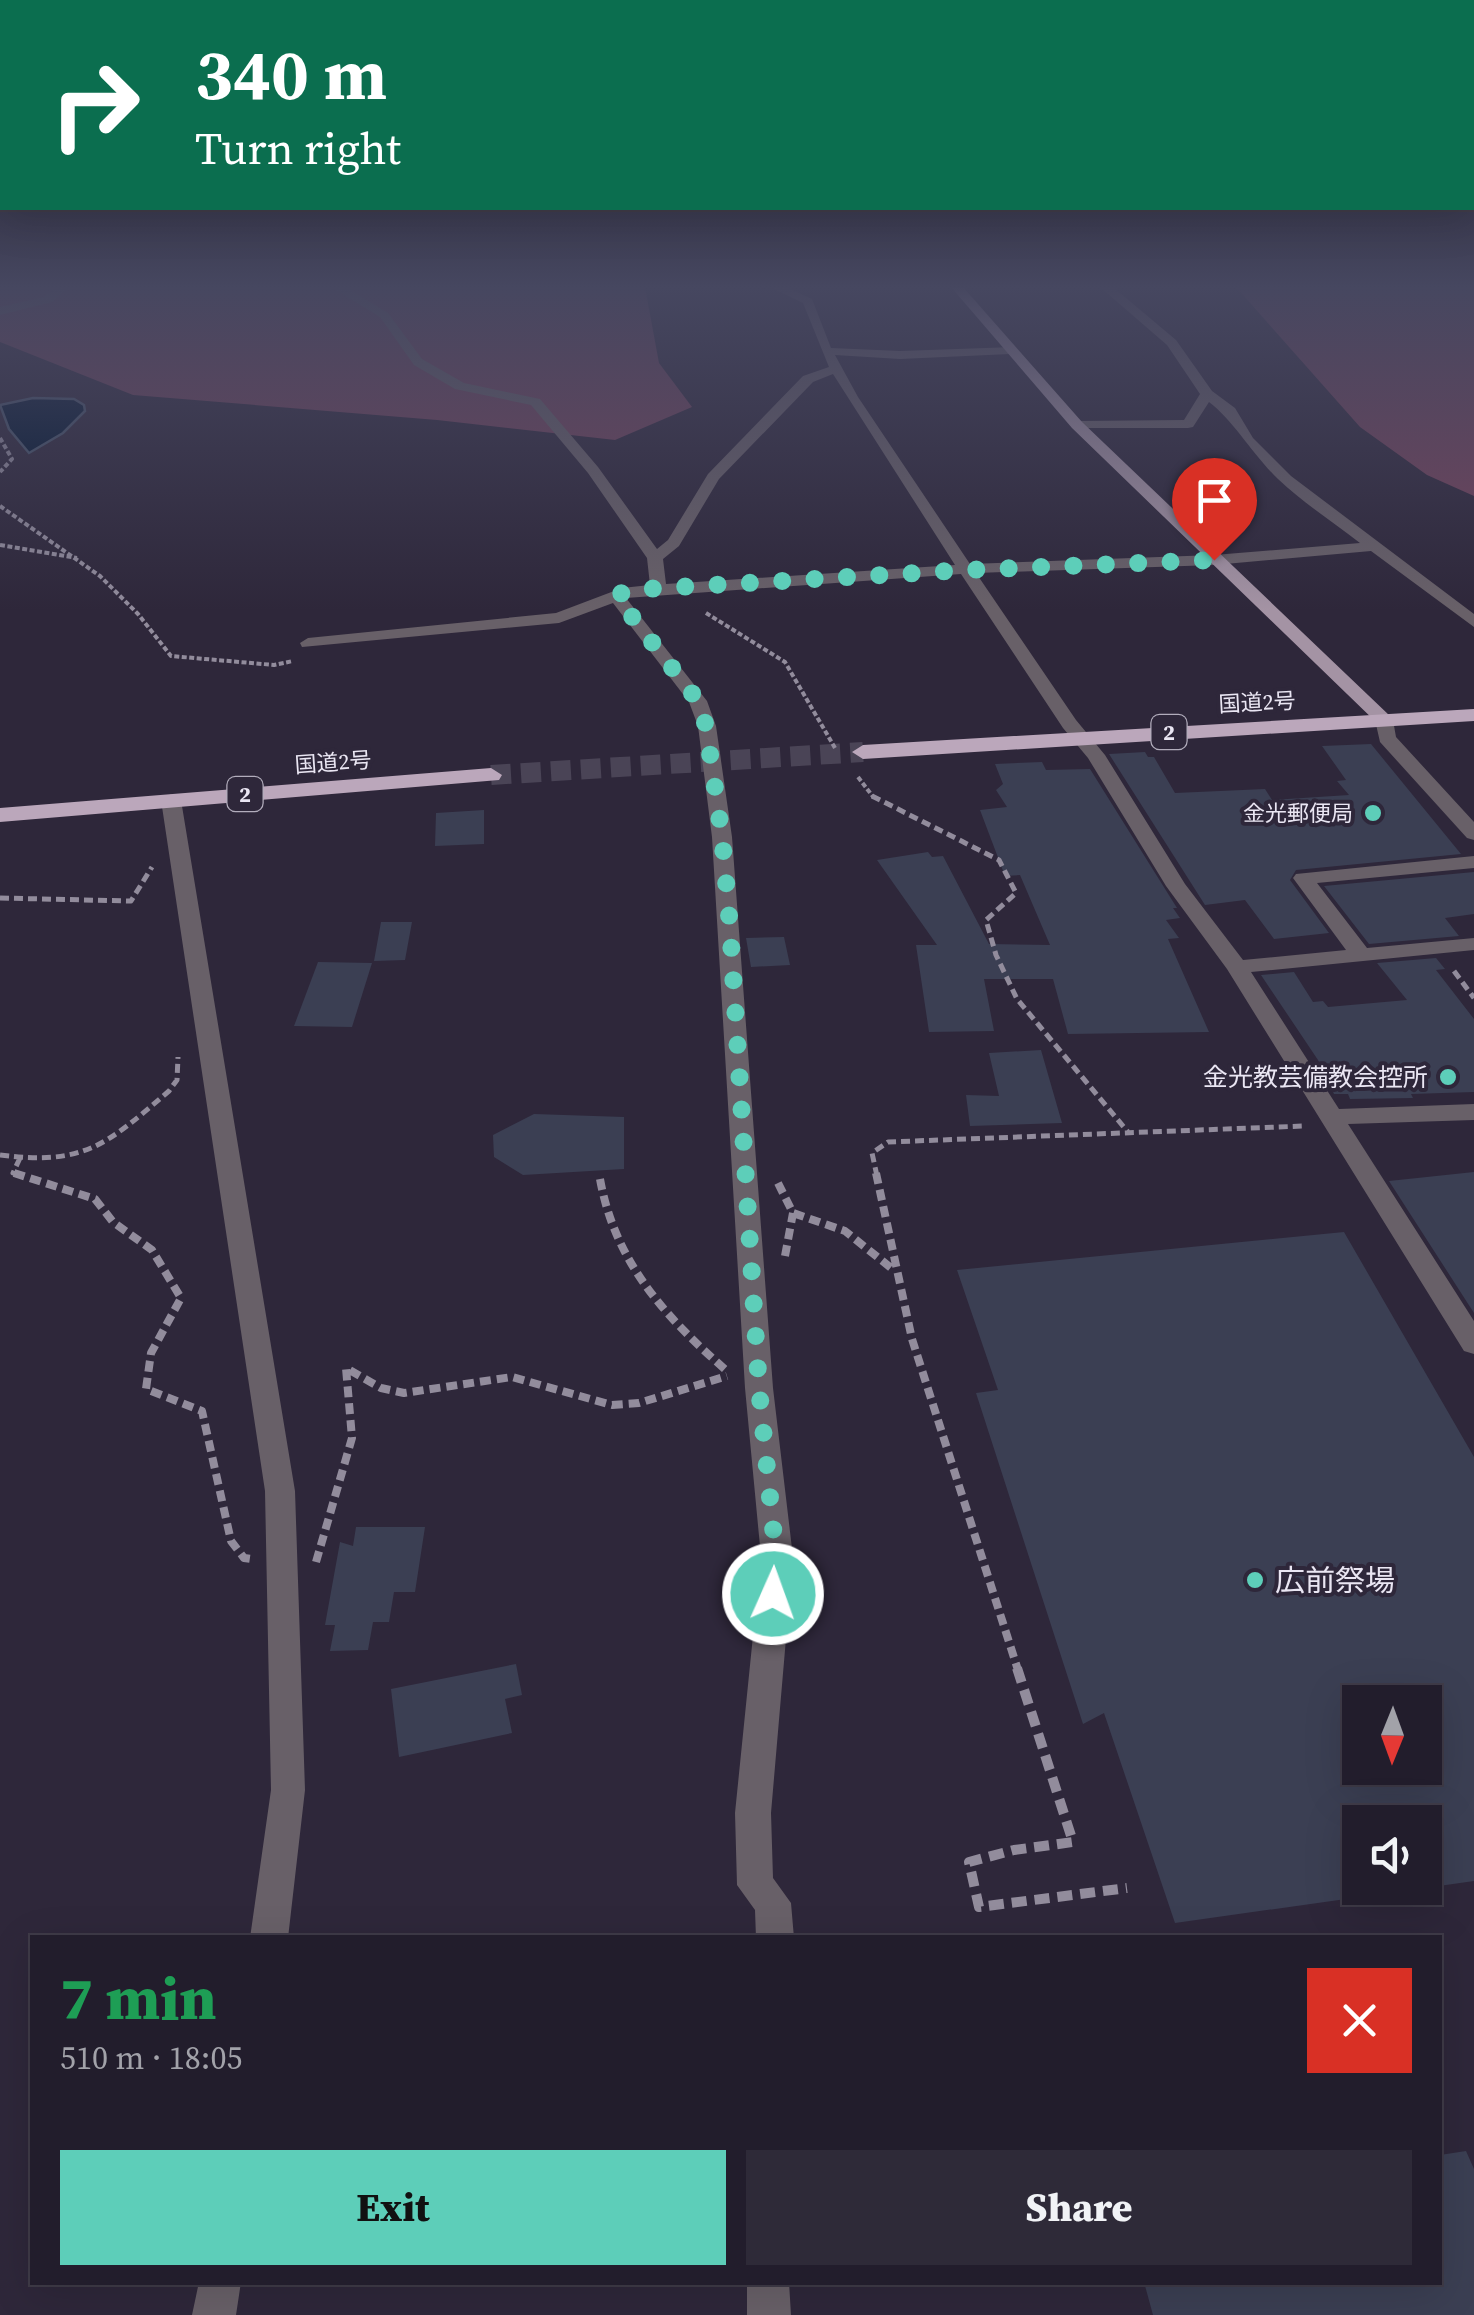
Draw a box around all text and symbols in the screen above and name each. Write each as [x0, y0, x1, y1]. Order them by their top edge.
text: 340 m [195, 26, 387, 122]
icon: right [30, 40, 160, 170]
text: Turn right [195, 117, 401, 179]
pin [1172, 458, 1257, 561]
icon: arrive [1187, 473, 1242, 528]
street label: 国道2号 [1218, 685, 1296, 719]
road number: 2 [1152, 715, 1186, 749]
street label: 国道2号 [294, 744, 372, 780]
road number: 2 [228, 777, 262, 811]
place label: 金光郵便局 [1243, 798, 1353, 828]
marker: 金光郵便局 [1362, 802, 1384, 824]
place label: 金光教芸備教会控所 [1203, 1060, 1428, 1094]
marker: 金光教芸備教会控所 [1437, 1066, 1459, 1088]
position arrow [721, 1542, 825, 1646]
place label: 広前祭場 [1275, 1560, 1395, 1601]
marker: 広前祭場 [1244, 1569, 1266, 1591]
north arrow [1342, 1685, 1442, 1785]
map controls [1342, 1685, 1442, 1905]
button: sound [1342, 1805, 1442, 1905]
text: 7 min [60, 1957, 216, 2039]
button: close [1307, 1968, 1412, 2073]
text: 510 m · 18:05 [60, 2036, 242, 2080]
button: Exit [60, 2150, 726, 2265]
button: Share [746, 2150, 1412, 2265]

